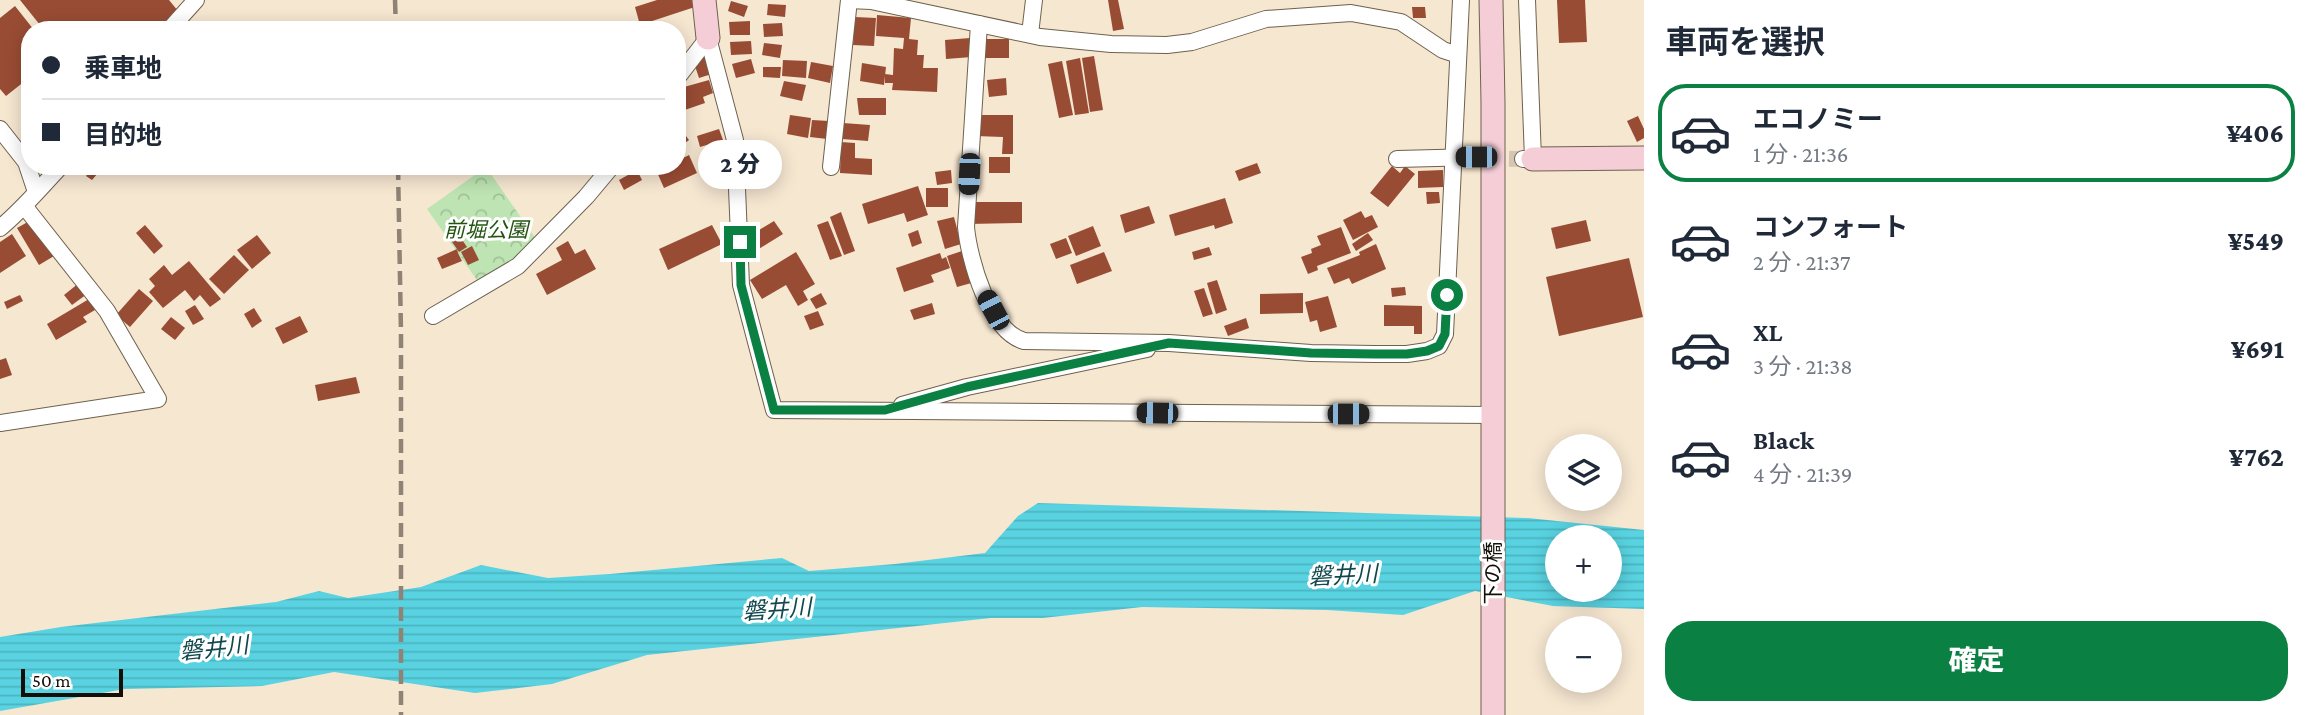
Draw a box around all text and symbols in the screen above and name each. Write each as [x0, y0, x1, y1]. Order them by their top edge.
text: 車両を選択 [1665, 24, 1825, 60]
text: 乗車地 [84, 54, 162, 83]
icon: car [1669, 102, 1732, 165]
text: エコノミー [1753, 105, 1883, 134]
text: ¥406 [2226, 119, 2284, 148]
text: 目的地 [84, 121, 162, 150]
callout: 2 分 [698, 140, 782, 190]
text: 1 分 · 21:36 [1753, 141, 1849, 167]
car [1456, 147, 1498, 168]
text: 2 分 [720, 151, 760, 177]
car [958, 152, 981, 196]
icon: car [1669, 210, 1732, 273]
text: コンフォート [1753, 213, 1908, 242]
park label: 前堀公園 [444, 218, 531, 242]
route end [724, 226, 756, 258]
text: ¥549 [2228, 227, 2284, 256]
text: 2 分 · 21:37 [1753, 249, 1851, 275]
route start [1431, 279, 1463, 311]
car [974, 287, 1013, 333]
icon: car [1669, 318, 1732, 381]
text: XL [1753, 318, 1782, 347]
text: ¥691 [2231, 335, 2284, 364]
text: 3 分 · 21:38 [1753, 353, 1853, 379]
car [1136, 402, 1179, 424]
car [1328, 404, 1370, 425]
icon: car [1669, 426, 1732, 489]
text: Black [1753, 426, 1814, 455]
map controls [1545, 434, 1622, 693]
button: layers [1545, 434, 1622, 511]
text: ¥762 [2229, 443, 2284, 472]
text: 4 分 · 21:39 [1753, 461, 1853, 487]
button: + [1545, 525, 1622, 602]
street label: 下の橋 [1481, 542, 1505, 605]
water label: 磐井川 [1308, 560, 1381, 590]
water label: 磐井川 [742, 593, 815, 624]
button: − [1545, 616, 1622, 693]
button: 確定 [1665, 621, 2288, 701]
water label: 磐井川 [178, 631, 253, 665]
scale bar [21, 666, 122, 698]
text: 50 m [32, 670, 71, 691]

